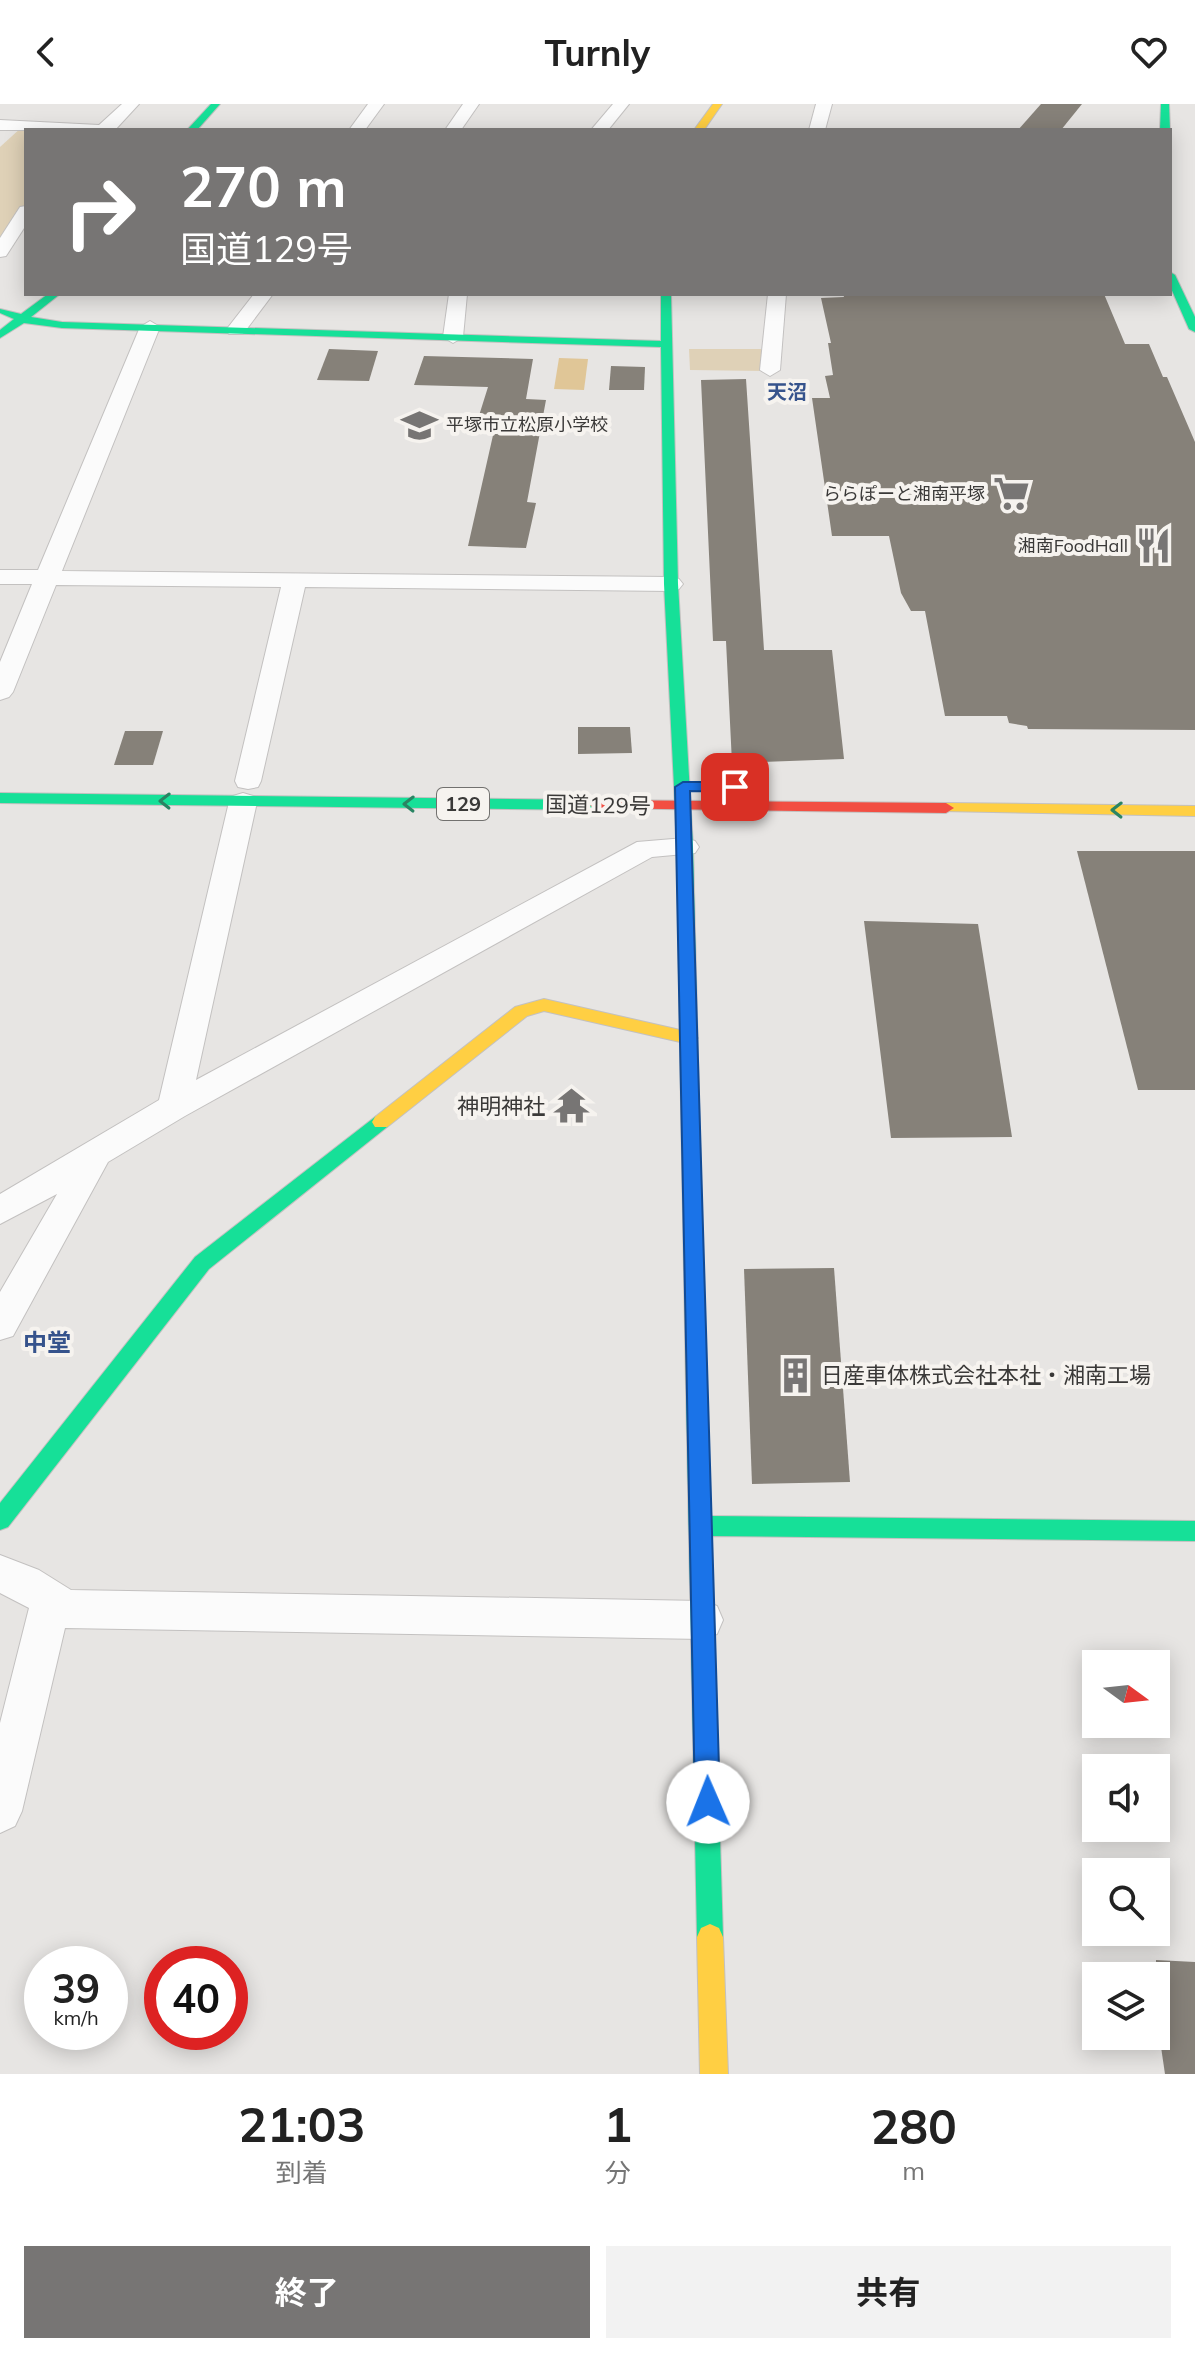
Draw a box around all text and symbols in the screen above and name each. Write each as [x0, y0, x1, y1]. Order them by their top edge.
icon: back [24, 30, 68, 74]
text: Turnly [545, 30, 650, 75]
icon: heart [1127, 30, 1171, 74]
text: 270 m [180, 151, 347, 221]
icon: right [48, 160, 152, 264]
text: 国道129号 [180, 226, 353, 271]
district label: 天沼 [767, 379, 807, 404]
school or university icon: 平塚市立松原小学校 [401, 406, 439, 444]
place label: 平塚市立松原小学校 [446, 413, 608, 436]
supermarket icon: ららぽーと湘南平塚 [992, 475, 1030, 513]
place label: ららぽーと湘南平塚 [823, 482, 985, 505]
restaurant icon: 湘南FoodHall [1135, 527, 1173, 565]
place label: 湘南FoodHall [1018, 534, 1128, 557]
pin [701, 753, 769, 821]
icon: arrive [713, 765, 757, 809]
road number: 129 [437, 788, 489, 820]
street label: 国道129号 [545, 790, 651, 820]
one-way arrow [158, 792, 171, 810]
one-way arrow [402, 795, 415, 812]
one-way arrow [1110, 801, 1123, 819]
temple icon: 神明神社 [552, 1087, 590, 1125]
place label: 神明神社 [457, 1092, 545, 1120]
district label: 中堂 [23, 1327, 71, 1357]
building icon: 日産車体株式会社本社・湘南工場 [776, 1356, 814, 1394]
place label: 日産車体株式会社本社・湘南工場 [821, 1361, 1151, 1389]
north arrow [1082, 1650, 1170, 1738]
map controls [1082, 1650, 1170, 2050]
button: sound [1082, 1754, 1170, 1842]
position arrow [666, 1760, 750, 1844]
button: search [1082, 1858, 1170, 1946]
speed limit sign: 40 [144, 1946, 248, 2050]
button: layers [1082, 1962, 1170, 2050]
text: 39 [52, 1963, 100, 2013]
text: km/h [53, 2005, 99, 2030]
text: 21:03 [238, 2094, 365, 2154]
text: 1 [603, 2094, 632, 2154]
text: 280 [870, 2096, 957, 2156]
text: m [902, 2154, 925, 2187]
text: 到着 [276, 2156, 328, 2189]
text: 分 [605, 2156, 631, 2189]
button: 終了 [24, 2246, 590, 2338]
button: 共有 [606, 2246, 1171, 2338]

